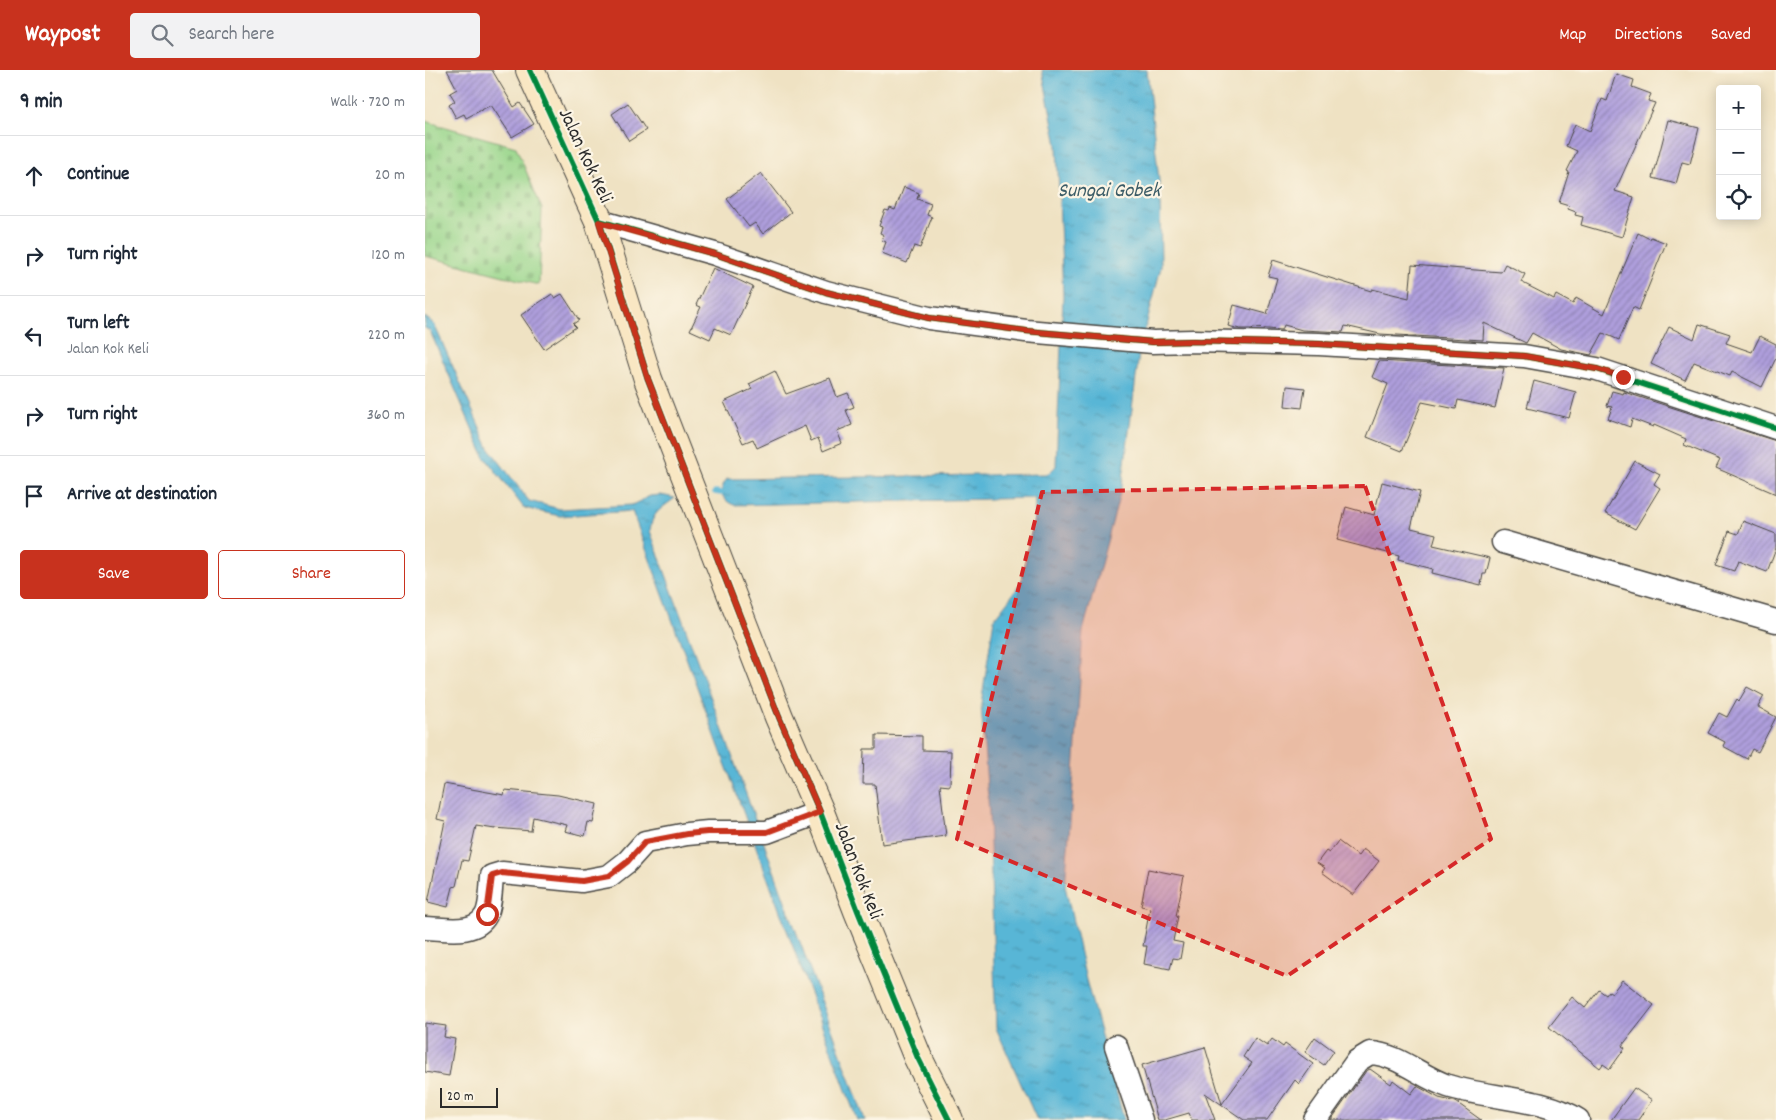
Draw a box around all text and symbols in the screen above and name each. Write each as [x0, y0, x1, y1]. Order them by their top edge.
search box [130, 13, 480, 58]
text: Waypost [25, 18, 100, 52]
icon: search [148, 21, 176, 49]
text: Search here [188, 22, 274, 49]
text: Map [1559, 23, 1586, 48]
text: Directions [1614, 23, 1683, 48]
text: Saved [1711, 23, 1751, 48]
map controls [1716, 85, 1761, 220]
button: + [1716, 85, 1761, 130]
text: 9 min [20, 88, 62, 118]
text: Walk · 720 m [330, 91, 405, 114]
street label: Jalan Kok Keli [550, 104, 619, 209]
button: − [1716, 130, 1761, 175]
icon: ahead [20, 162, 48, 190]
text: Continue [67, 162, 129, 189]
text: 20 m [375, 164, 405, 187]
button: locate [1716, 175, 1761, 220]
water label: Sungai Gobek [1058, 177, 1163, 207]
icon: right [20, 242, 48, 270]
text: Turn right [67, 242, 138, 269]
text: 120 m [371, 244, 405, 267]
text: Turn left [67, 311, 130, 338]
icon: left [20, 322, 48, 350]
text: 220 m [368, 324, 405, 347]
text: Jalan Kok Keli [67, 338, 149, 361]
route end [1612, 366, 1635, 389]
icon: right [20, 402, 48, 430]
text: Turn right [67, 402, 138, 429]
text: 360 m [367, 404, 405, 427]
icon: arrive [20, 482, 48, 510]
text: Arrive at destination [67, 482, 217, 509]
button: Save [20, 550, 208, 599]
button: Share [218, 550, 405, 599]
street label: Jalan Kok Keli [826, 818, 889, 924]
route start [476, 903, 499, 926]
scale bar [440, 1085, 497, 1108]
text: 20 m [447, 1087, 474, 1107]

